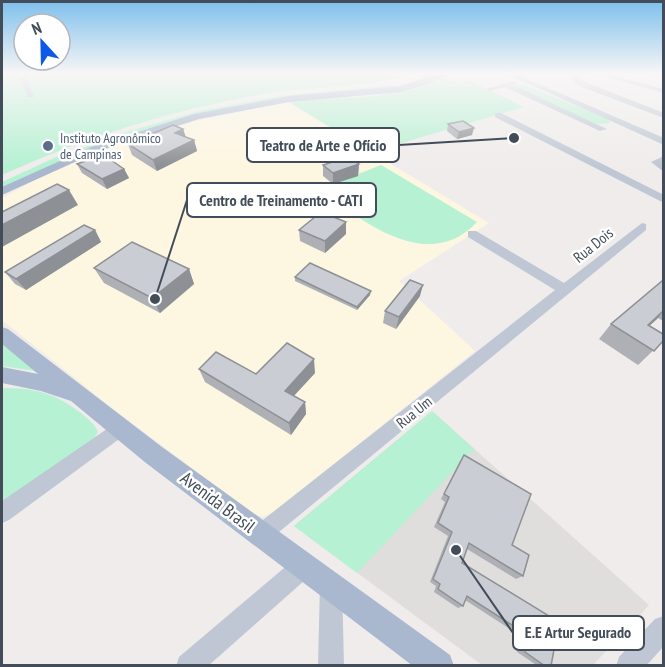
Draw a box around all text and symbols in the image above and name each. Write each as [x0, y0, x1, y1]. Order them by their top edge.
north arrow [12, 12, 72, 72]
text: N [29, 17, 44, 39]
callout: Teatro de Arte e Ofício [247, 128, 399, 162]
place label: Instituto Agronômico de Campinas [60, 129, 161, 163]
text: Teatro de Arte e Ofício [260, 135, 386, 155]
marker: Instituto Agronômico de Campinas [41, 139, 55, 153]
callout: Centro de Treinamento - CATI [187, 183, 376, 217]
text: Centro de Treinamento - CATI [199, 190, 363, 210]
street label: Rua Dois [569, 223, 617, 267]
street label: Rua Um [392, 392, 436, 432]
street label: Avenida Brasil [176, 466, 261, 538]
callout: E.E Artur Segurado [513, 616, 644, 650]
text: E.E Artur Segurado [525, 622, 631, 642]

